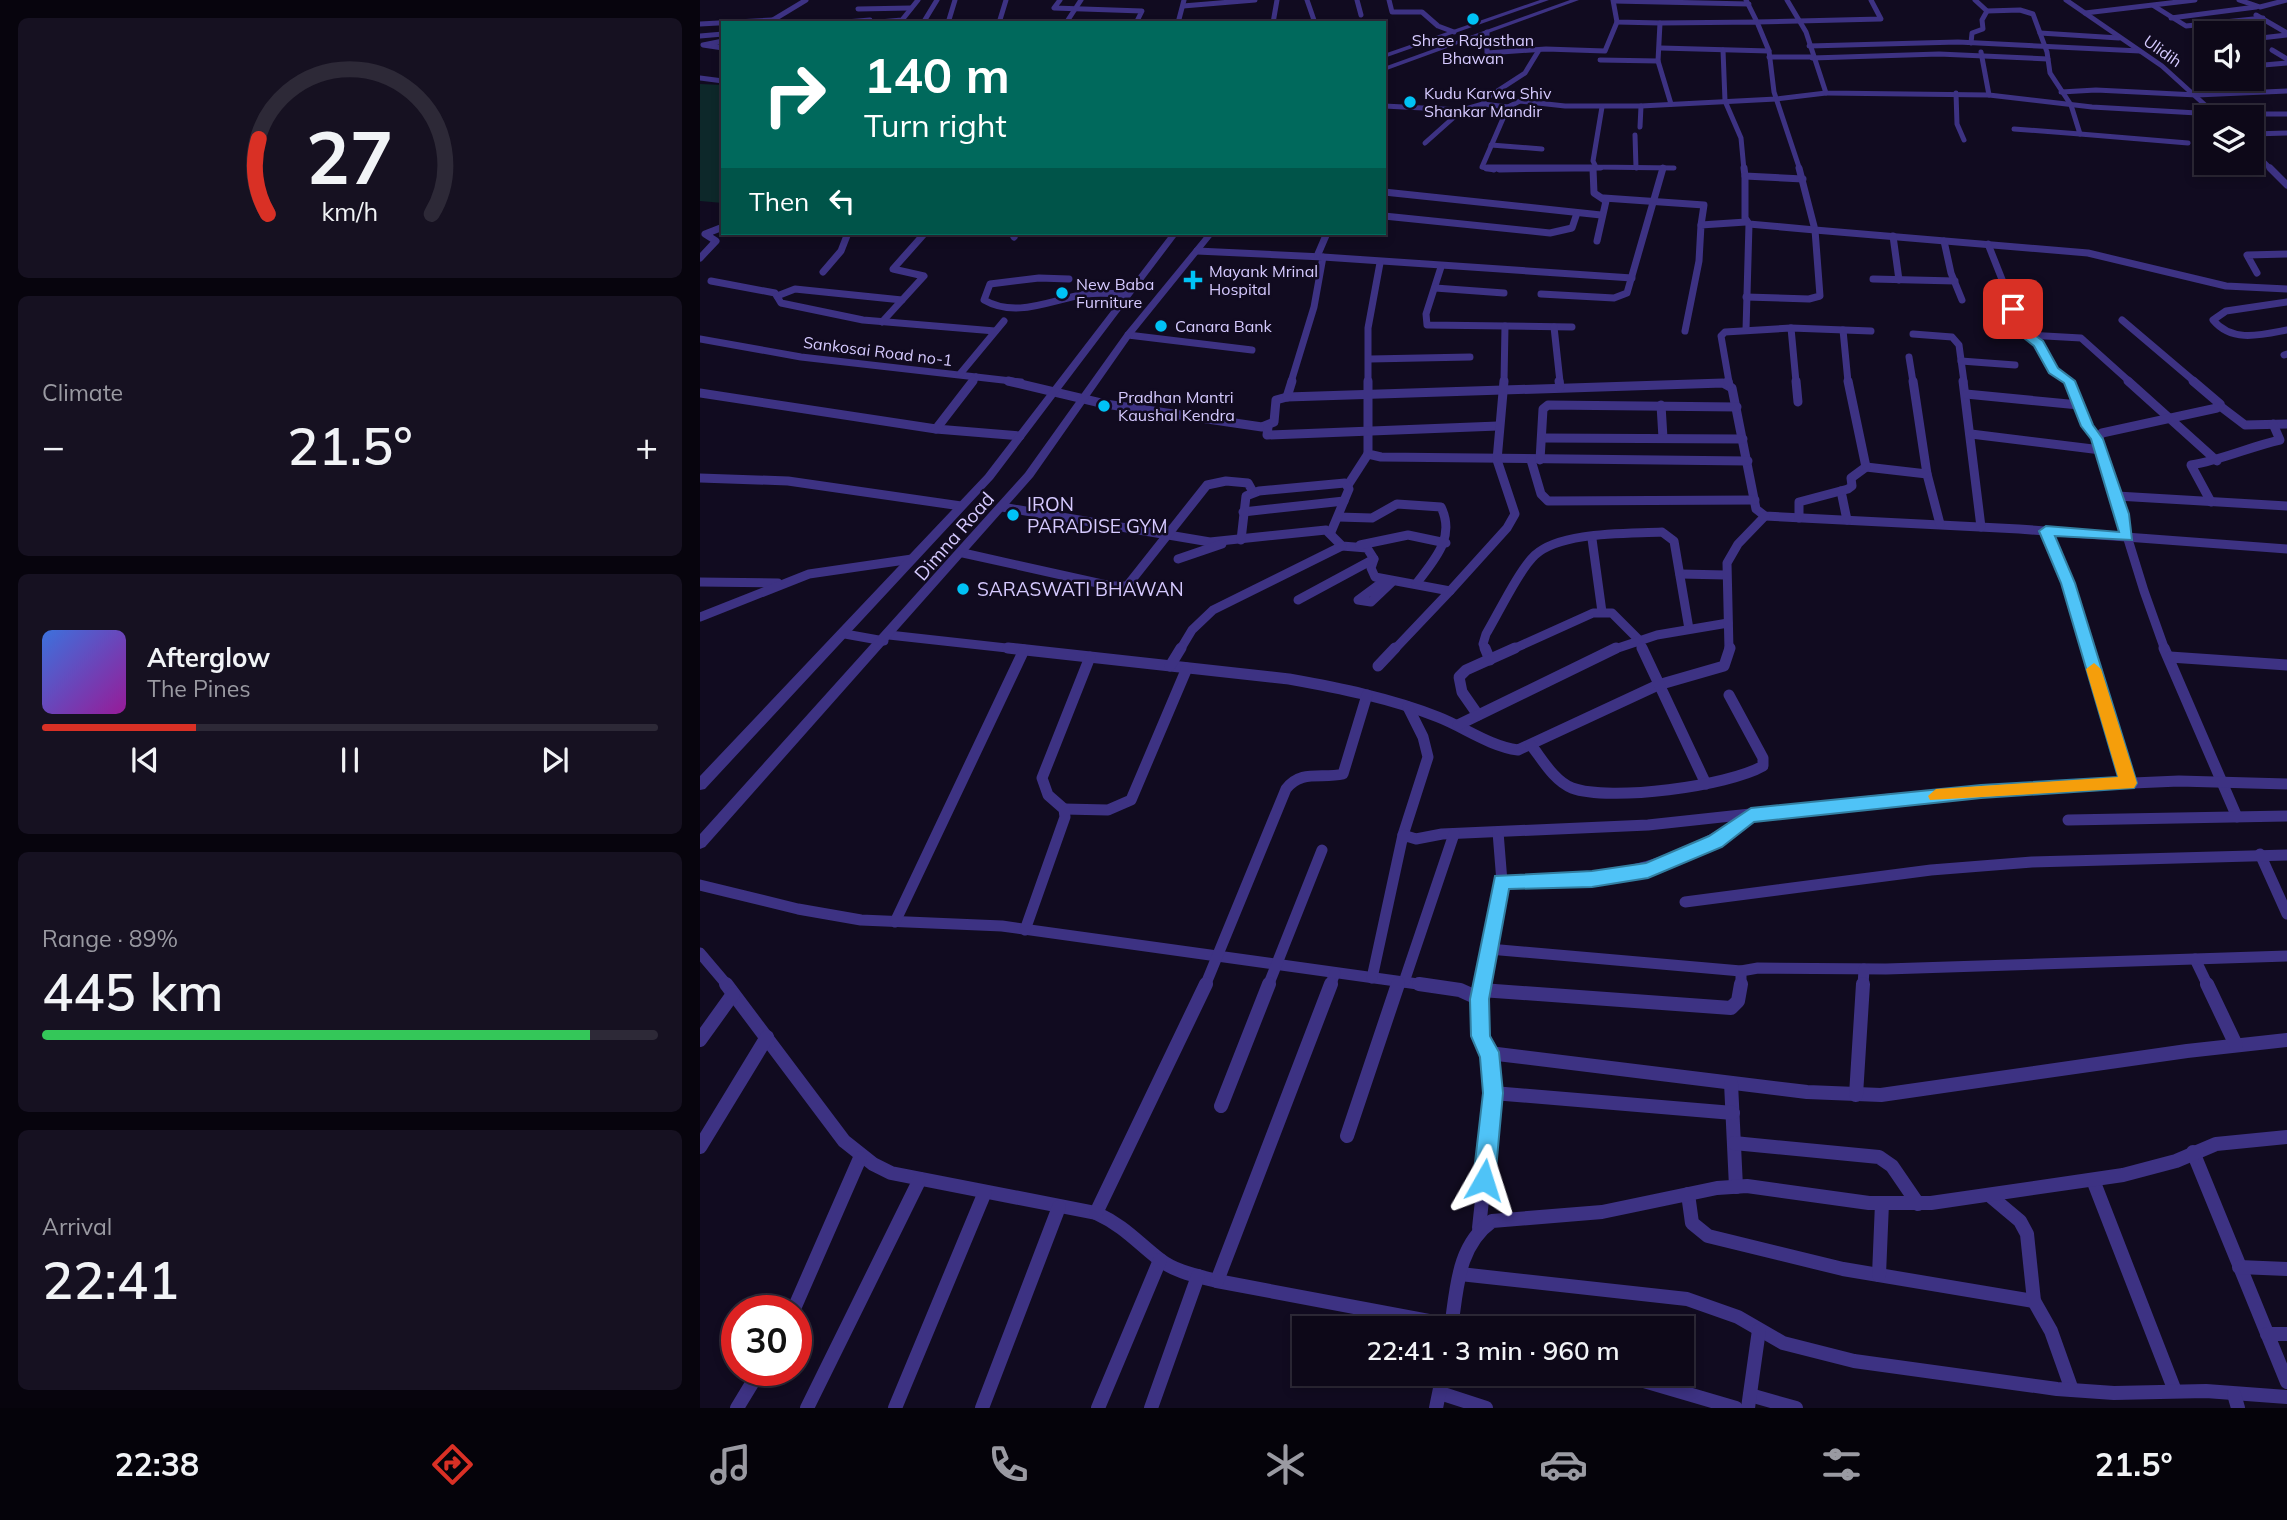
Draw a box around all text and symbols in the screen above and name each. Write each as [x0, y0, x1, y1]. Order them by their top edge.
marker: Shree Rajasthan Bhawan [1465, 11, 1481, 27]
map controls [2194, 21, 2264, 175]
button: sound [2194, 21, 2264, 91]
place label: Shree Rajasthan Bhawan [1412, 30, 1534, 68]
street label: Ulidih [2140, 31, 2186, 71]
text: 140 m [864, 44, 1010, 105]
icon: right [749, 49, 840, 140]
place label: Kudu Karwa Shiv Shankar Mandir [1424, 83, 1552, 121]
marker: Kudu Karwa Shiv Shankar Mandir [1402, 94, 1418, 110]
text: Turn right [864, 105, 1007, 145]
button: layers [2194, 105, 2264, 175]
text: 27 [306, 111, 394, 202]
icon: left [823, 182, 861, 220]
text: Then [749, 185, 809, 218]
text: km/h [322, 196, 378, 227]
place label: Mayank Mrinal Hospital [1209, 261, 1318, 299]
marker: Mayank Mrinal Hospital [1183, 270, 1203, 290]
place label: New Baba Furniture [1076, 274, 1154, 312]
pin [1983, 279, 2043, 339]
marker: New Baba Furniture [1054, 285, 1070, 301]
icon: arrive [1994, 290, 2032, 328]
place label: Canara Bank [1175, 316, 1273, 336]
marker: Canara Bank [1153, 318, 1169, 334]
street label: Sankosai Road no-1 [802, 332, 954, 370]
text: Climate [42, 378, 123, 407]
place label: Pradhan Mantri Kaushal Kendra [1118, 387, 1235, 425]
marker: Pradhan Mantri Kaushal Kendra [1096, 398, 1112, 414]
text: 21.5° [287, 413, 413, 478]
text: − [42, 422, 65, 470]
text: + [635, 422, 658, 470]
street label: Dimna Road [909, 487, 999, 585]
place label: IRON PARADISE GYM [1027, 492, 1168, 538]
marker: IRON PARADISE GYM [1005, 507, 1021, 523]
place label: SARASWATI BHAWAN [977, 577, 1184, 601]
marker: SARASWATI BHAWAN [955, 581, 971, 597]
text: Afterglow [147, 641, 270, 674]
text: The Pines [147, 674, 251, 703]
icon: previous [126, 741, 164, 779]
icon: pause [331, 741, 369, 779]
icon: next [536, 741, 574, 779]
text: Range · 89% [42, 924, 178, 953]
text: 445 km [42, 959, 223, 1024]
position arrow [1447, 1143, 1521, 1217]
text: Arrival [42, 1212, 112, 1241]
text: 22:41 [42, 1247, 179, 1312]
speed limit sign: 30 [721, 1295, 812, 1386]
text: 22:41 · 3 min · 960 m [1366, 1334, 1620, 1367]
icon: directions [428, 1440, 477, 1489]
icon: music [706, 1440, 755, 1489]
icon: phone [984, 1440, 1033, 1489]
icon: climate [1261, 1440, 1310, 1489]
icon: car [1539, 1440, 1588, 1489]
icon: filters [1817, 1440, 1866, 1489]
text: 22:38 [114, 1444, 199, 1484]
text: 21.5° [2095, 1444, 2173, 1484]

